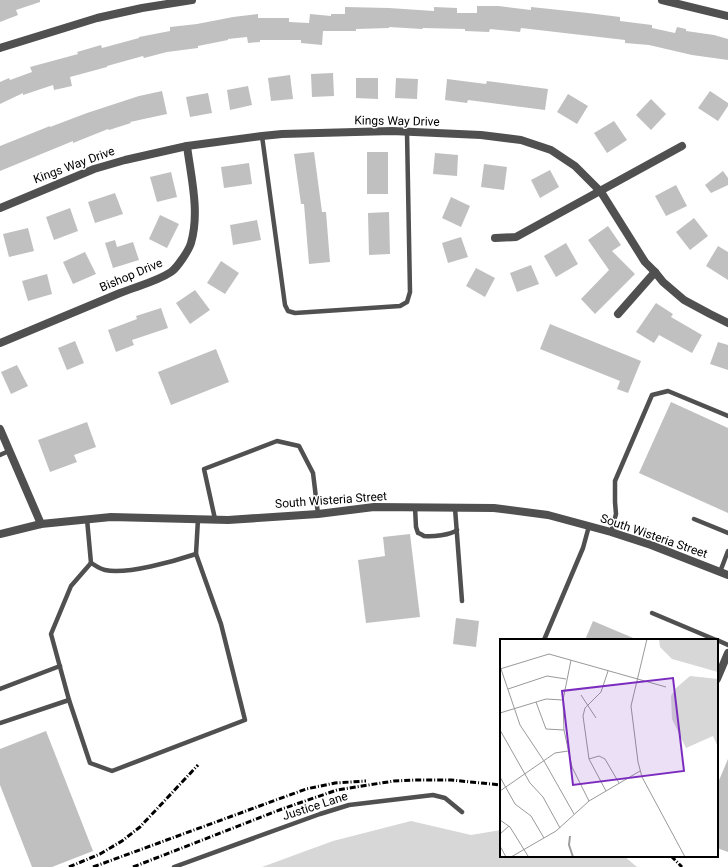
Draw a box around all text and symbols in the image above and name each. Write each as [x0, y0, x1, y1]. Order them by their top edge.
street label: Kings Way Drive [354, 113, 440, 129]
street label: Kings Way Drive [31, 144, 117, 186]
street label: Bishop Drive [98, 256, 164, 294]
street label: South Wisteria Street [275, 489, 388, 511]
street label: South Wisteria Street [599, 511, 709, 561]
inset map [500, 639, 718, 857]
street label: Justice Lane [281, 789, 349, 823]

